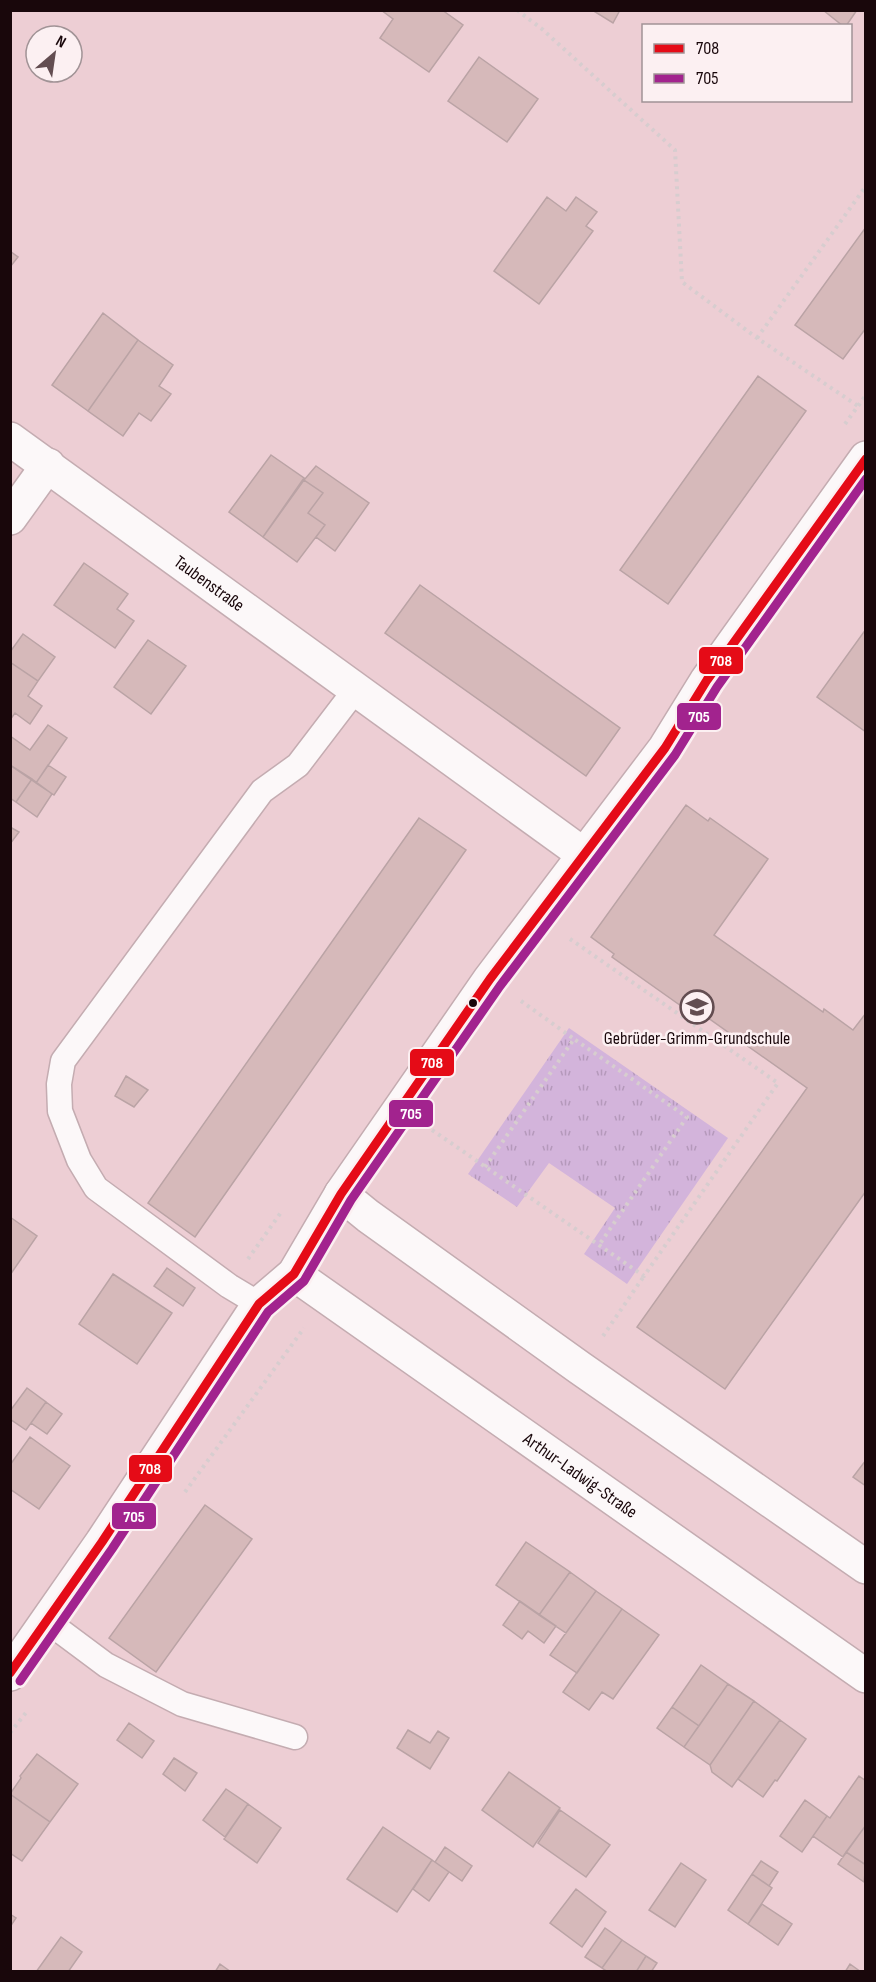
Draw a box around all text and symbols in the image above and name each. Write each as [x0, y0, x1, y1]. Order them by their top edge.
north arrow [24, 24, 84, 84]
legend [642, 24, 852, 102]
text: N [52, 32, 69, 53]
text: 708 [696, 38, 719, 59]
text: 705 [696, 68, 718, 89]
street label: Taubenstraße [170, 551, 248, 616]
line badge: 708 [698, 646, 744, 675]
text: 708 [710, 652, 732, 671]
line badge: 705 [676, 702, 722, 731]
text: 705 [688, 708, 710, 727]
school or university icon: Gebrüder-Grimm-Grundschule [679, 989, 715, 1025]
unlabelled marker [467, 997, 479, 1009]
place label: Gebrüder-Grimm-Grundschule [604, 1028, 790, 1049]
line badge: 708 [409, 1048, 455, 1077]
text: 708 [421, 1054, 443, 1073]
line badge: 705 [388, 1099, 434, 1128]
text: 705 [400, 1105, 422, 1124]
street label: Arthur-Ladwig-Straße [518, 1428, 641, 1523]
line badge: 708 [128, 1454, 173, 1483]
text: 708 [139, 1460, 161, 1479]
line badge: 705 [111, 1502, 157, 1530]
text: 705 [123, 1508, 145, 1527]

